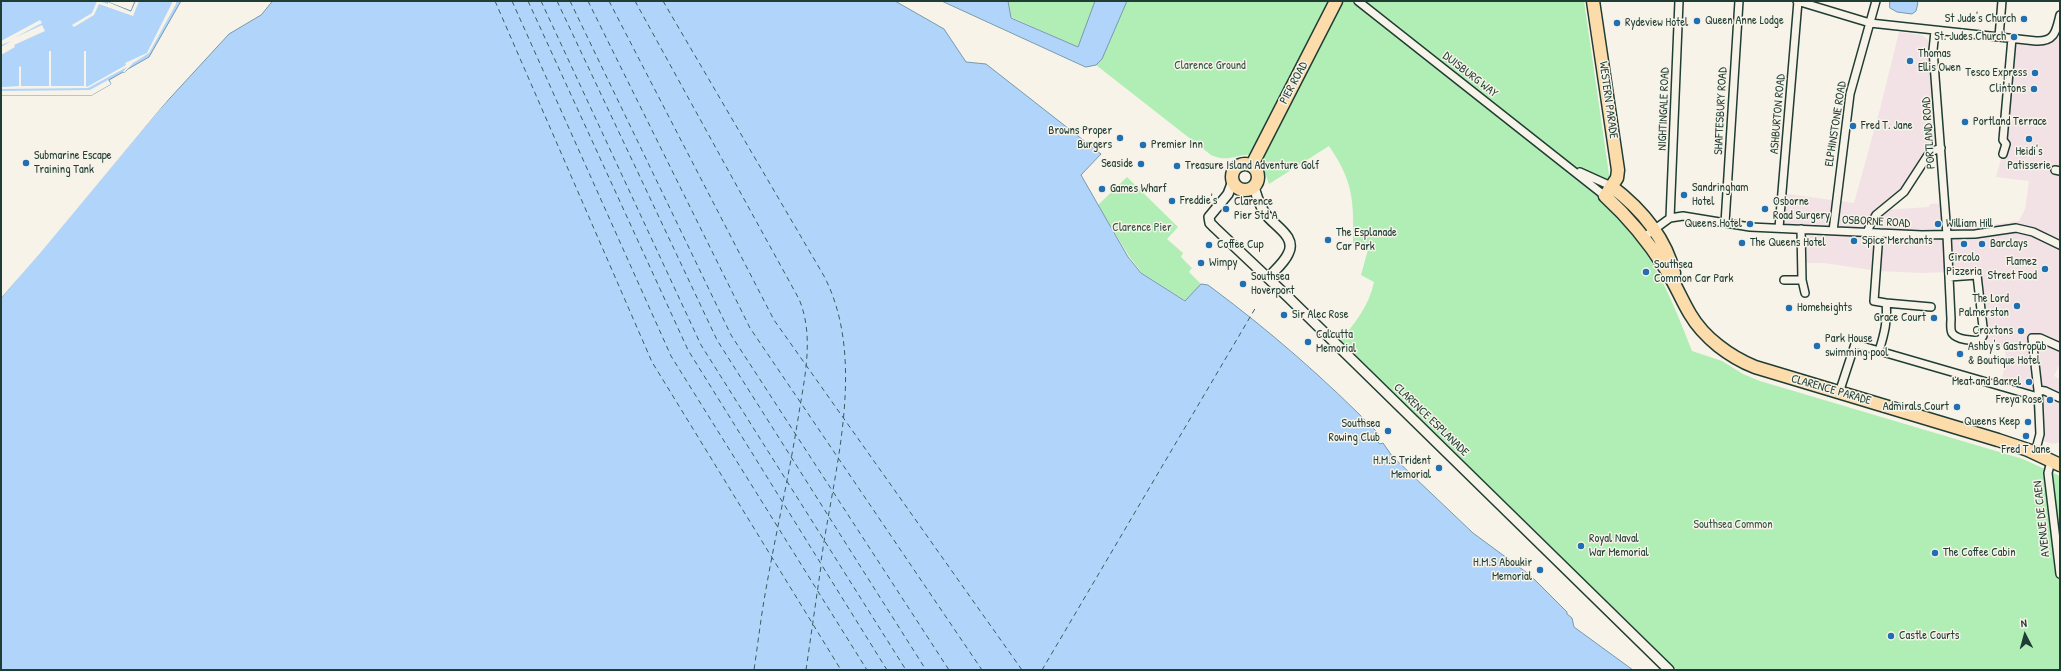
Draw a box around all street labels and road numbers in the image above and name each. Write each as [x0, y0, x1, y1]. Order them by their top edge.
street label: DUISBURG WAY [1440, 49, 1500, 101]
street label: PIER ROAD [1277, 59, 1311, 107]
street label: WESTERN PARADE [1595, 61, 1621, 139]
street label: NIGHTINGALE ROAD [1655, 67, 1673, 151]
street label: SHAFTESBURY ROAD [1712, 67, 1730, 155]
street label: ASHBURTON ROAD [1767, 73, 1789, 155]
street label: ELPHINSTONE ROAD [1822, 80, 1850, 168]
street label: PORTLAND ROAD [1919, 96, 1939, 170]
street label: OSBORNE ROAD [1841, 213, 1911, 231]
street label: CLARENCE PARADE [1789, 372, 1873, 408]
street label: CLARENCE ESPLANADE [1390, 380, 1472, 460]
street label: AVENUE DE CAEN [2031, 480, 2053, 558]

